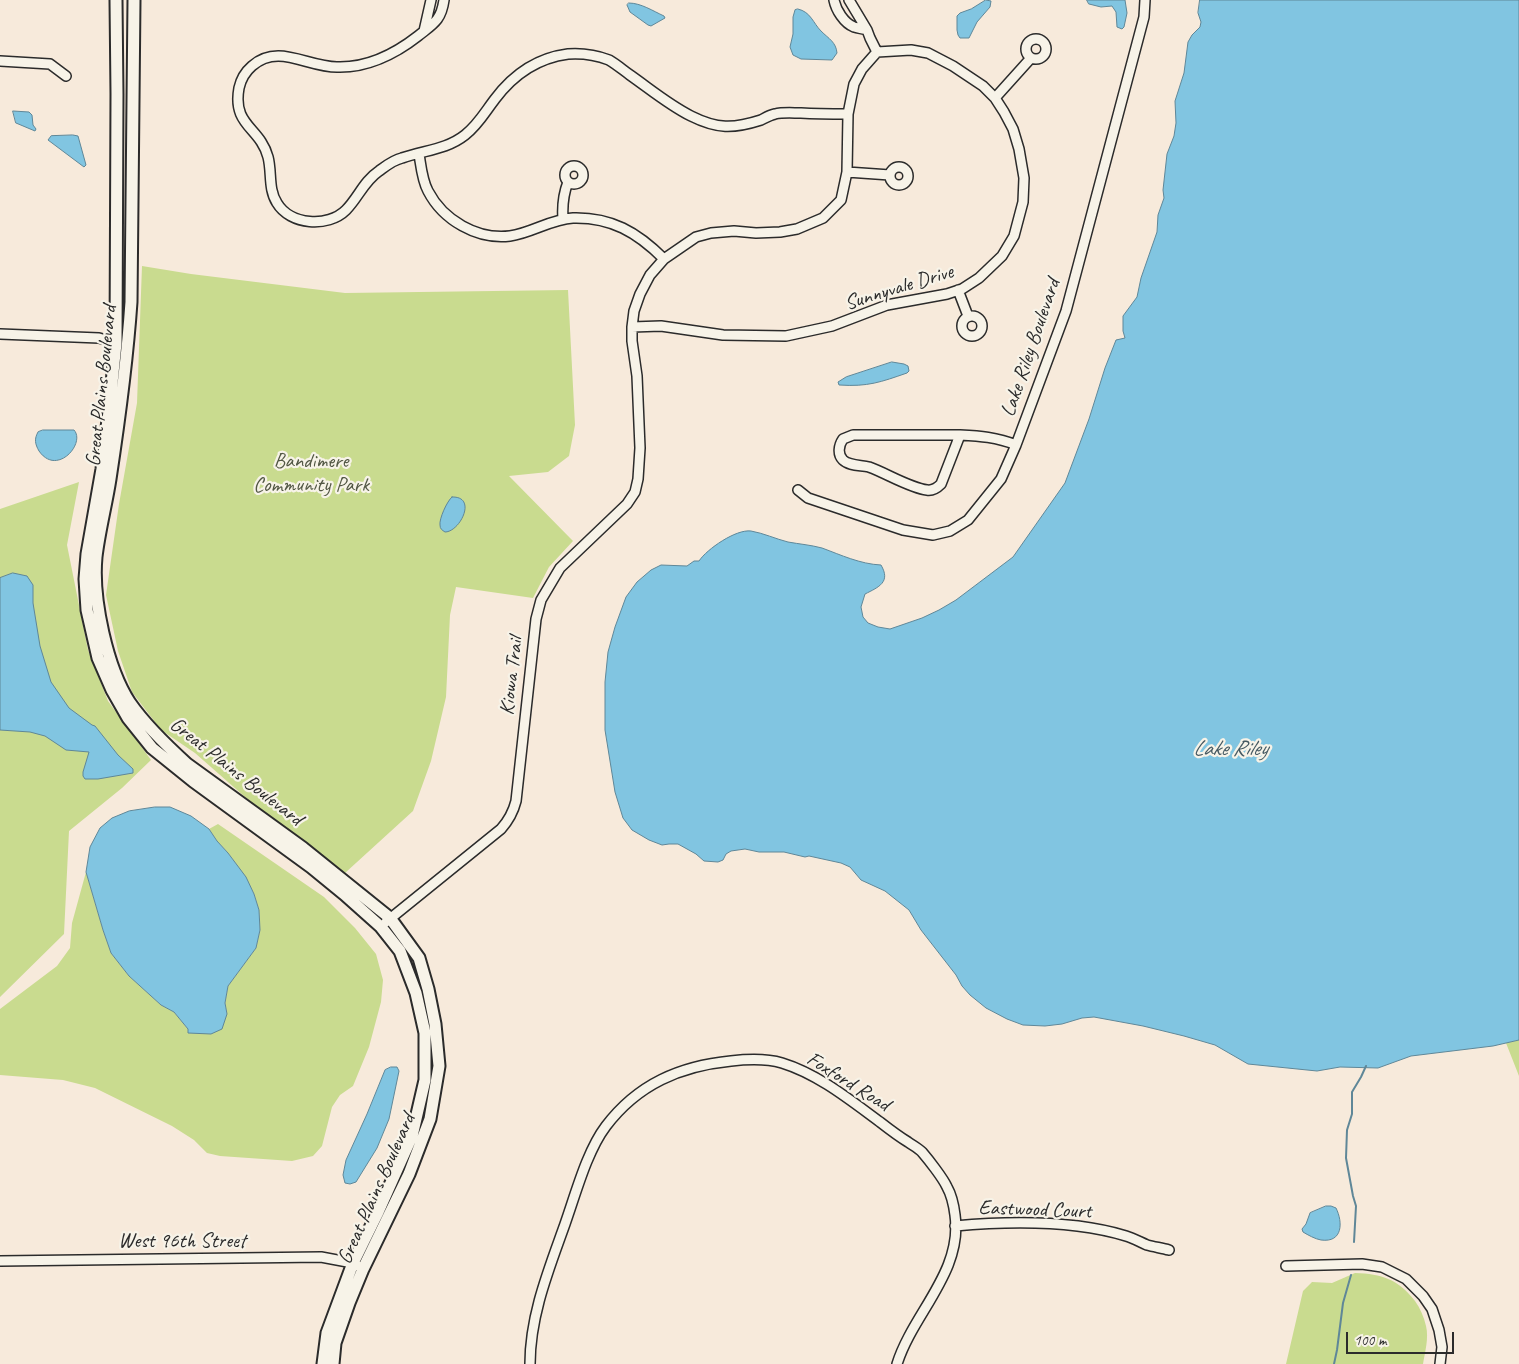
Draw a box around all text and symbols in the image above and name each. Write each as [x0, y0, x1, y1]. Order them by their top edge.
street label: Sunnyvale Drive [842, 260, 956, 316]
street label: Lake Riley Boulevard [996, 276, 1066, 420]
street label: Great Plains Boulevard [81, 304, 123, 468]
park label: Bandimere Community Park [253, 448, 369, 498]
street label: Kiowa Trail [495, 635, 529, 717]
street label: Great Plains Boulevard [164, 712, 308, 832]
water label: Lake Riley [1193, 736, 1267, 762]
street label: Foxford Road [802, 1047, 894, 1117]
street label: Great Plains Boulevard [333, 1110, 421, 1268]
street label: Eastwood Court [978, 1195, 1092, 1225]
street label: West 96th Street [118, 1228, 246, 1254]
scale bar [1349, 1322, 1456, 1354]
text: 100 m [1354, 1331, 1386, 1350]

